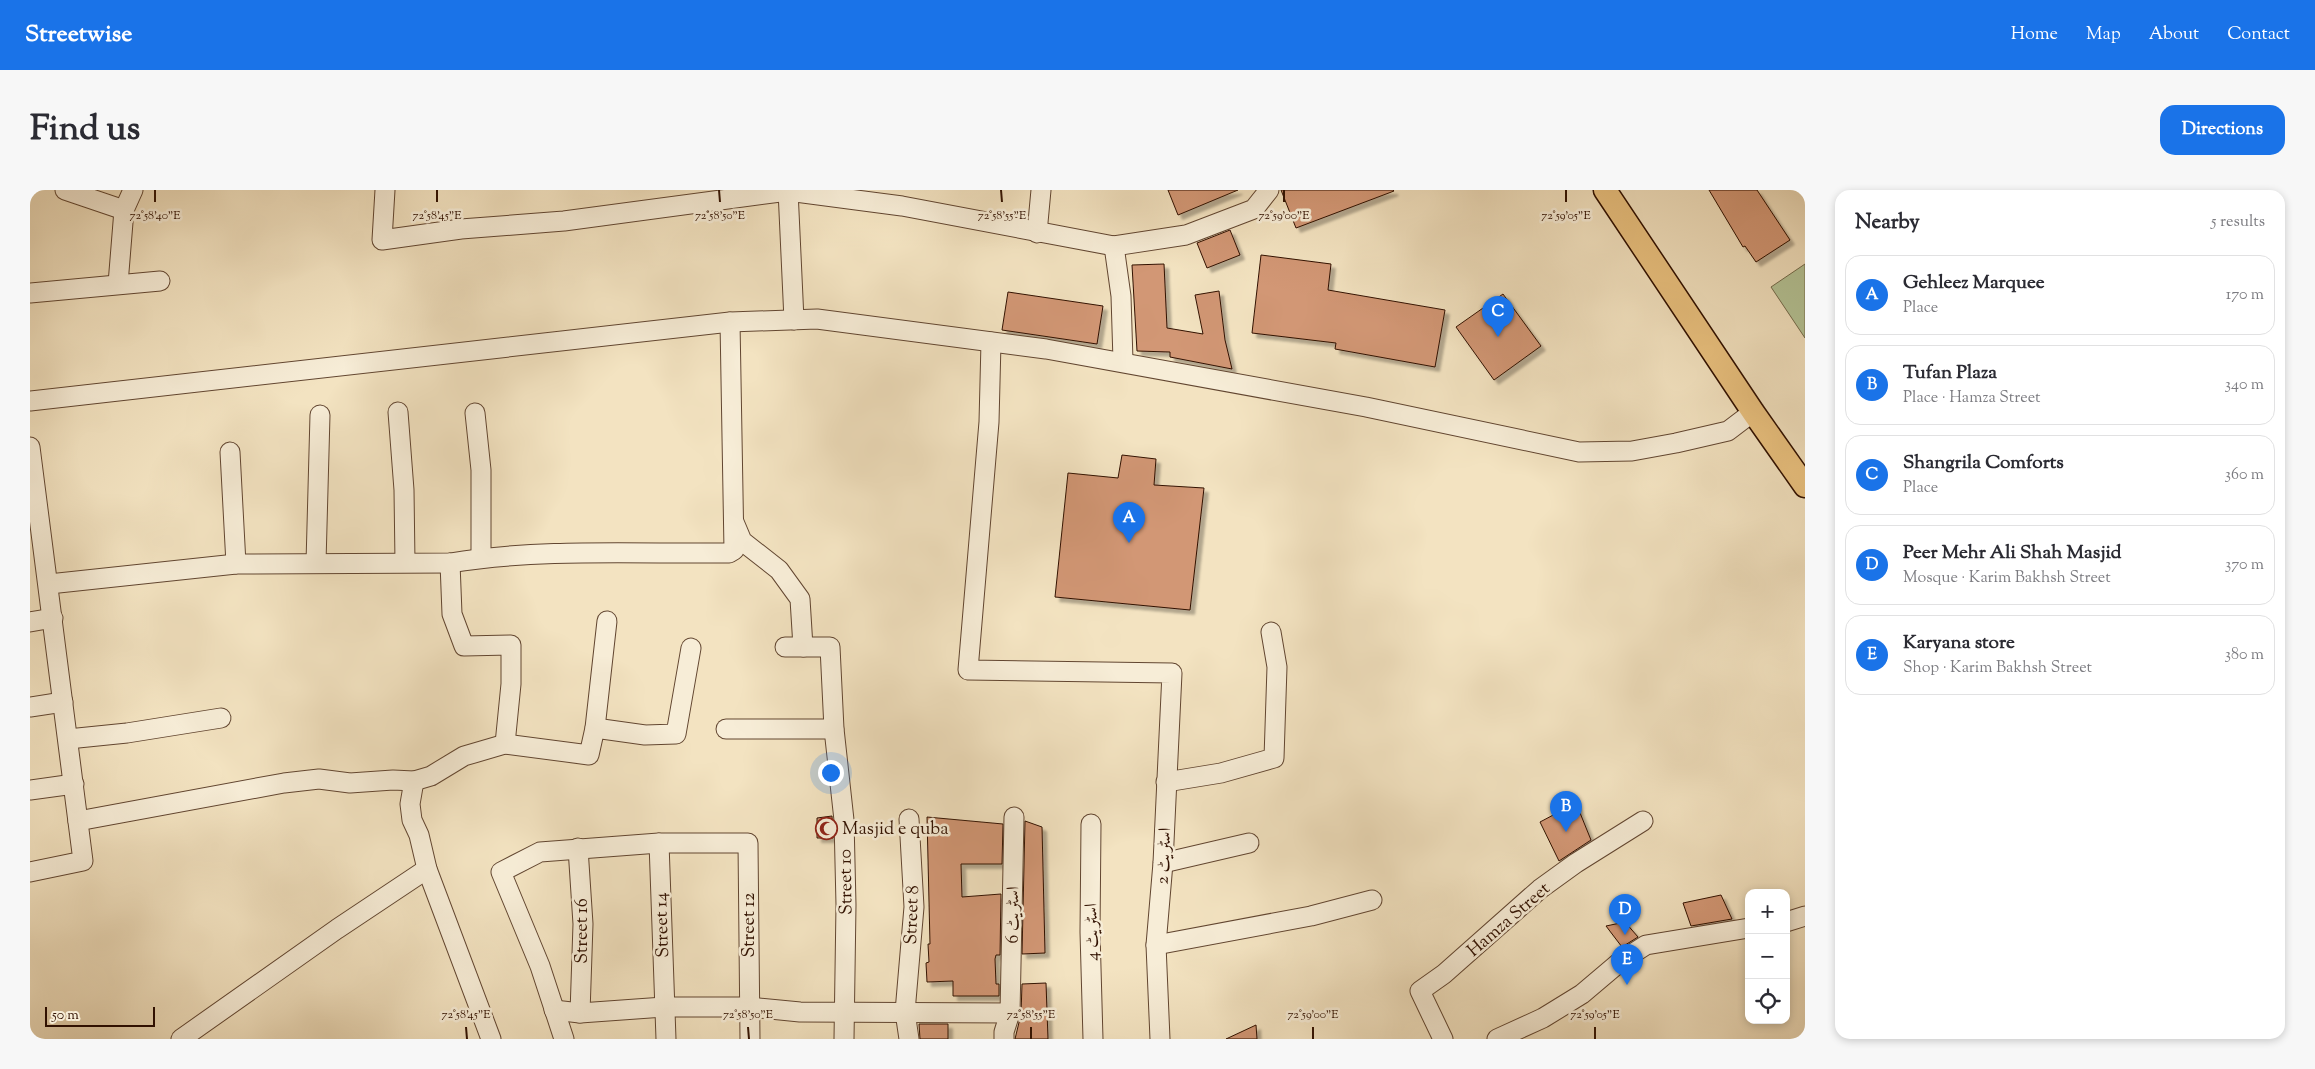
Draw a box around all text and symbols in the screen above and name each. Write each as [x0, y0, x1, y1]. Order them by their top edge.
text: Streetwise [25, 18, 132, 52]
text: Home [2011, 22, 2058, 48]
text: Map [2086, 22, 2121, 48]
text: About [2149, 22, 2199, 48]
text: Contact [2227, 22, 2290, 48]
text: Find us [30, 105, 140, 156]
button: Directions [2160, 105, 2285, 155]
text: 72°58'40"E [130, 207, 181, 225]
text: 72°58'45"E [412, 207, 462, 225]
text: 72°58'50"E [695, 207, 746, 225]
text: 72°58'55"E [978, 207, 1027, 225]
text: 72°59'00"E [1258, 207, 1310, 225]
text: 72°59'05"E [1541, 207, 1591, 225]
text: Nearby [1855, 208, 1920, 238]
text: 5 results [2211, 211, 2265, 234]
text: Gehleez Marquee [1903, 270, 2045, 297]
text: A [1866, 284, 1879, 307]
text: 170 m [2226, 284, 2264, 307]
pin: C [1482, 296, 1514, 337]
text: Place [1903, 297, 1938, 320]
text: Tufan Plaza [1903, 360, 1997, 387]
text: B [1867, 374, 1877, 397]
text: 340 m [2225, 374, 2264, 397]
text: Place · Hamza Street [1903, 387, 2041, 410]
text: Shangrila Comforts [1903, 450, 2064, 477]
text: C [1866, 464, 1878, 487]
text: 360 m [2225, 464, 2264, 487]
text: Place [1903, 477, 1938, 500]
pin: A [1113, 502, 1145, 543]
text: Peer Mehr Ali Shah Masjid [1903, 540, 2122, 567]
text: D [1866, 554, 1878, 577]
text: 370 m [2225, 554, 2264, 577]
text: Mosque · Karim Bakhsh Street [1903, 567, 2111, 590]
text: Karyana store [1903, 630, 2015, 657]
text: E [1867, 644, 1877, 667]
text: 380 m [2224, 644, 2264, 667]
text: Shop · Karim Bakhsh Street [1903, 657, 2092, 680]
your location [818, 760, 844, 786]
pin: B [1550, 791, 1582, 832]
mosque icon: Masjid e quba [814, 816, 838, 840]
place label: Masjid e quba [842, 817, 948, 843]
street label: اسٹریٹ 2 [1151, 827, 1179, 885]
street label: Street 10 [833, 849, 861, 915]
street label: Hamza Street [1462, 877, 1557, 964]
street label: Street 8 [899, 885, 927, 945]
street label: اسٹریٹ 6 [1000, 886, 1028, 944]
map controls [1745, 889, 1790, 1024]
button: + [1745, 889, 1790, 934]
street label: Street 14 [649, 892, 677, 958]
street label: Street 12 [737, 892, 763, 957]
pin: D [1609, 894, 1641, 935]
street label: Street 16 [570, 898, 596, 964]
street label: اسٹریٹ 4 [1079, 903, 1107, 961]
button: − [1745, 934, 1790, 979]
pin: E [1611, 944, 1643, 985]
button: locate [1745, 979, 1790, 1024]
scale bar [45, 1004, 155, 1027]
text: 50 m [52, 1006, 79, 1026]
text: 72°58'45"E [441, 1006, 491, 1024]
text: 72°58'50"E [723, 1006, 774, 1024]
text: 72°58'55"E [1007, 1006, 1056, 1024]
text: 72°59'00"E [1287, 1006, 1339, 1024]
text: 72°59'05"E [1570, 1006, 1620, 1024]

